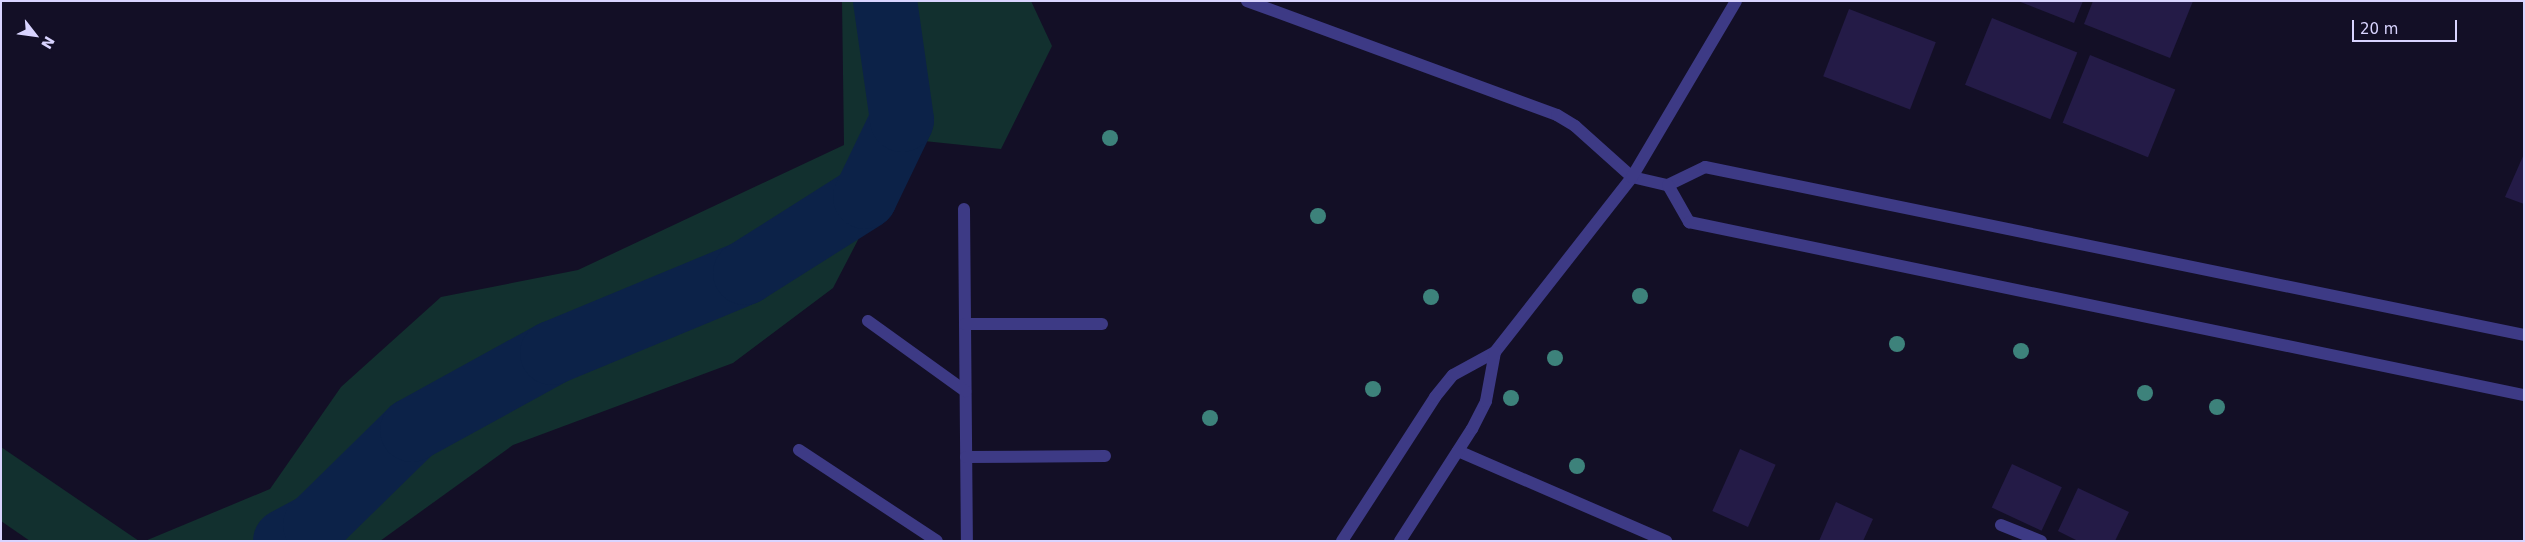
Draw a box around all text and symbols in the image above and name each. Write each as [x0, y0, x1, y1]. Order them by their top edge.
north arrow [10, 10, 60, 60]
scale bar [2355, 10, 2460, 42]
text: 20 m [2360, 20, 2398, 38]
text: N [38, 33, 58, 52]

